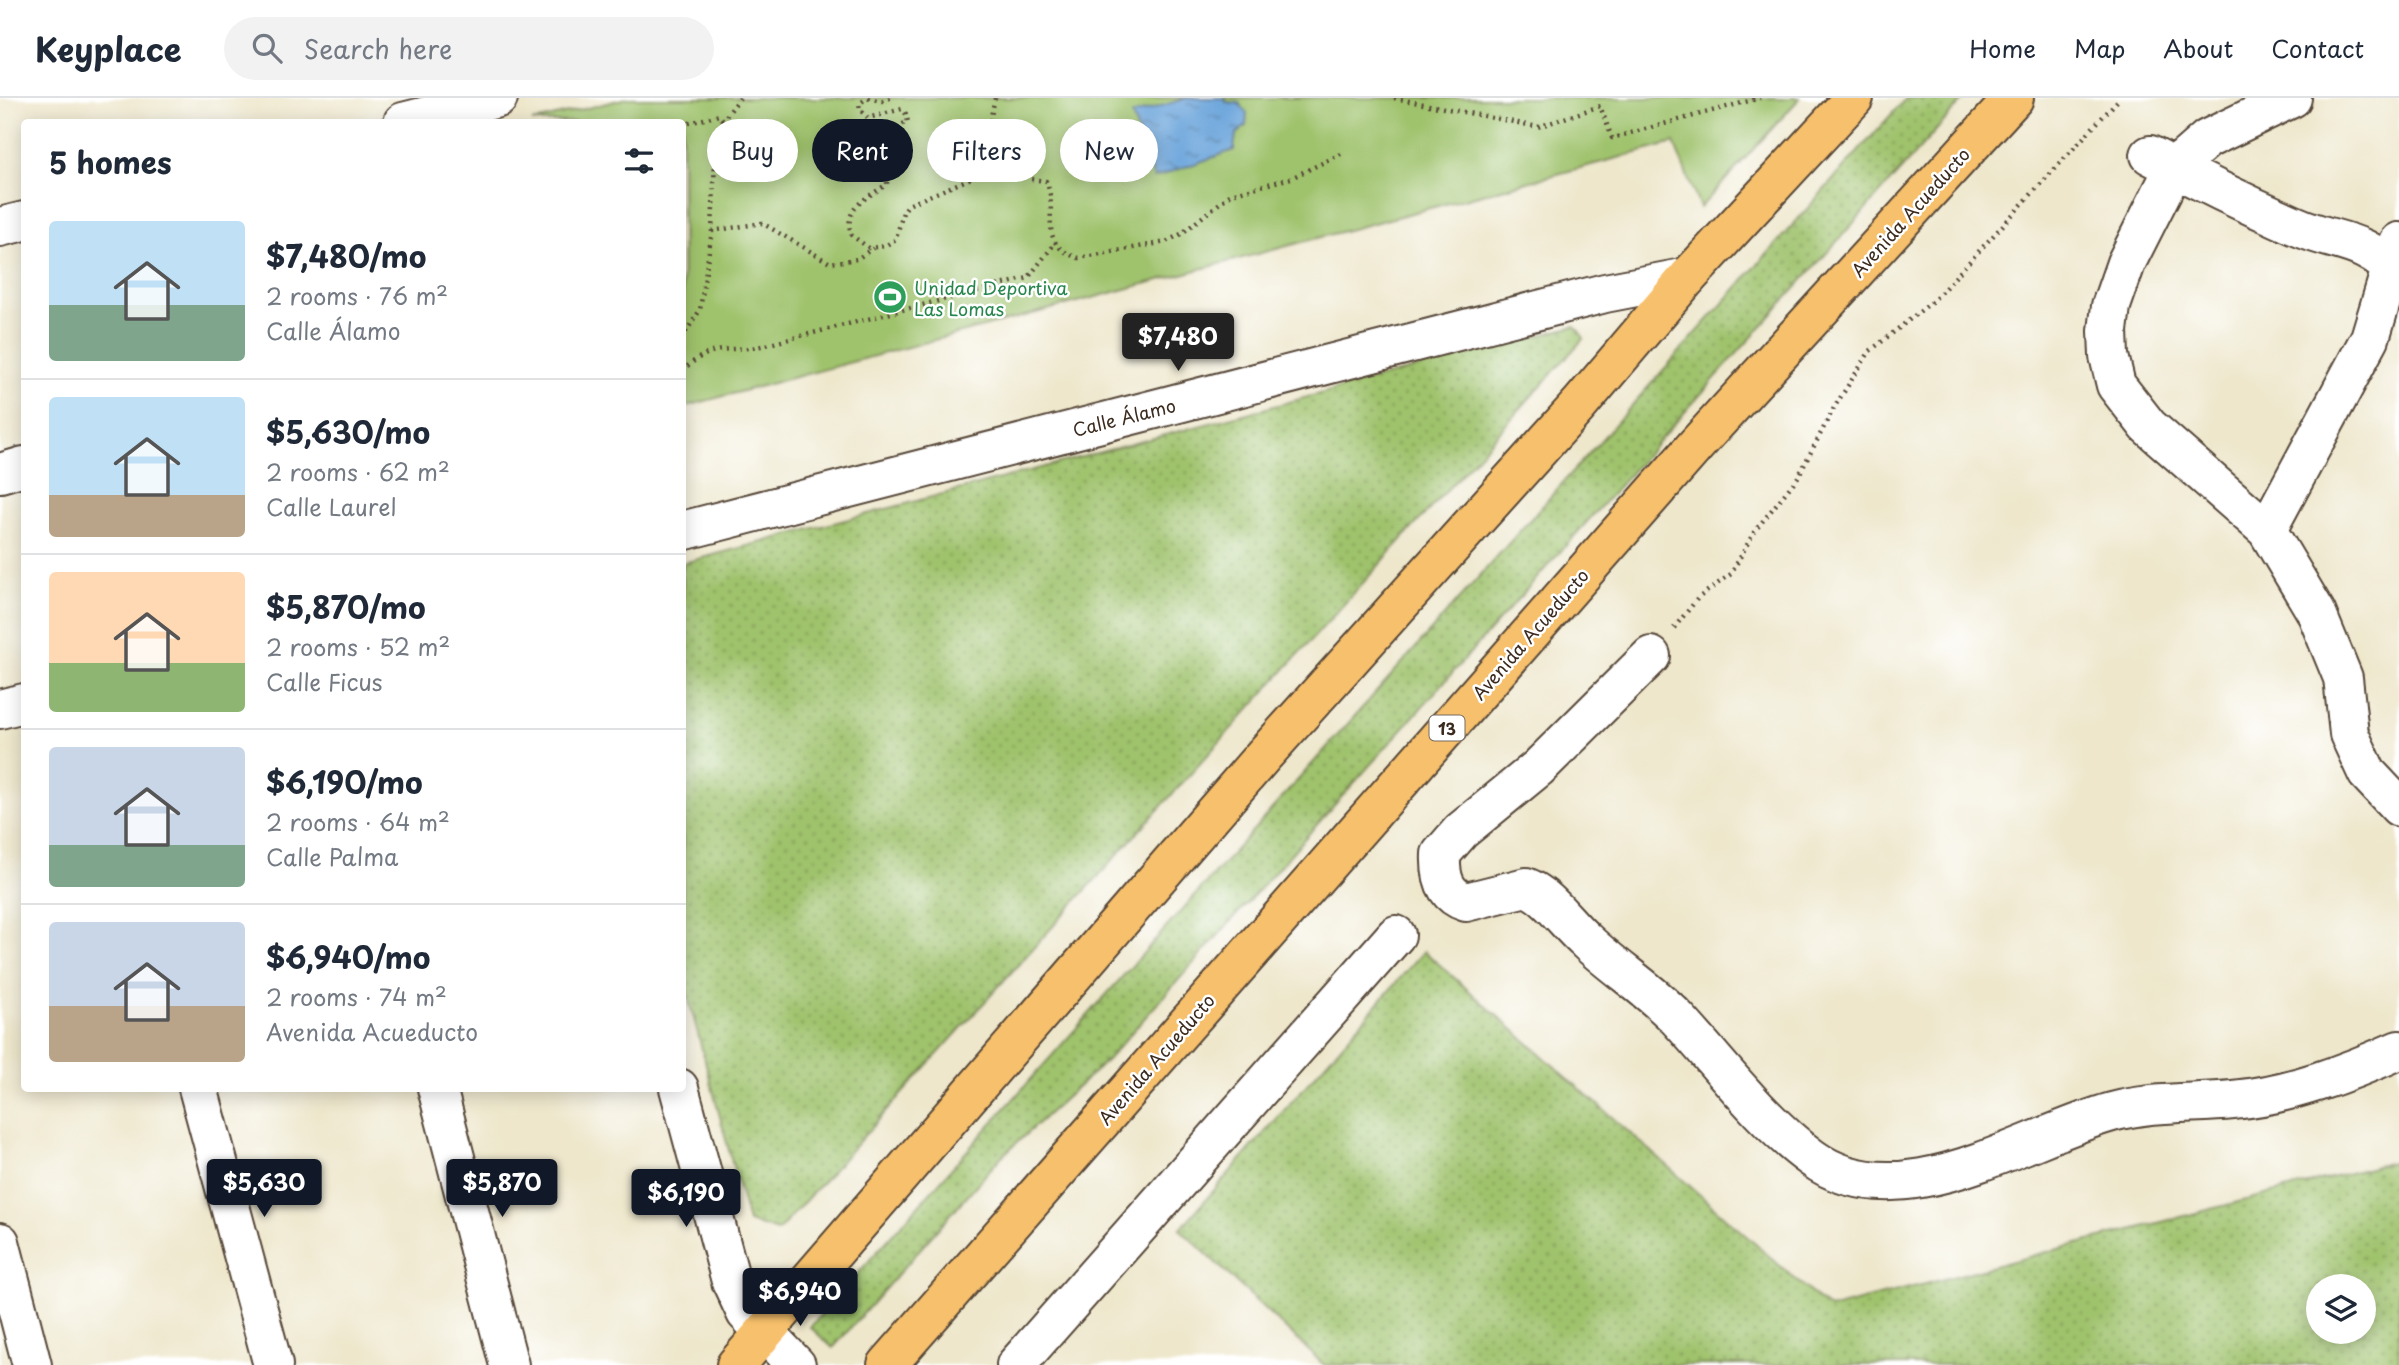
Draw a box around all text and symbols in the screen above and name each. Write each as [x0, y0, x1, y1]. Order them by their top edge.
search box [224, 17, 714, 80]
text: Keyplace [35, 23, 182, 73]
icon: search [248, 29, 286, 67]
text: Search here [304, 29, 452, 68]
text: Home [1969, 30, 2036, 66]
text: Map [2074, 30, 2125, 66]
text: About [2163, 30, 2233, 66]
text: Contact [2271, 30, 2364, 66]
chip: Buy [707, 119, 798, 182]
chip: Rent [812, 119, 913, 182]
chip: Filters [927, 119, 1046, 182]
chip: New [1060, 119, 1158, 182]
text: 5 homes [49, 139, 172, 184]
street label: Avenida Acueducto [1844, 141, 1976, 283]
icon: filters [620, 142, 658, 180]
text: $7,480/mo [266, 233, 426, 278]
icon: home [105, 249, 189, 333]
place label: Unidad Deportiva Las Lomas [914, 274, 1068, 322]
text: 2 rooms · 76 m² [266, 278, 448, 313]
sports icon: Unidad Deportiva Las Lomas [871, 278, 909, 316]
text: Calle Álamo [266, 313, 400, 348]
pin: $7,480 [1121, 314, 1235, 373]
text: $7,480 [1138, 318, 1218, 353]
street label: Calle Álamo [1070, 391, 1178, 443]
text: $5,630/mo [266, 409, 430, 454]
icon: home [105, 425, 189, 509]
text: 2 rooms · 62 m² [266, 454, 450, 489]
text: Calle Laurel [266, 489, 396, 524]
street label: Avenida Acueducto [1465, 563, 1595, 705]
text: $5,870/mo [266, 584, 426, 629]
icon: home [105, 600, 189, 684]
text: 2 rooms · 52 m² [266, 629, 450, 664]
text: Calle Ficus [266, 664, 382, 699]
road number: 13 [1430, 716, 1464, 740]
text: $6,190/mo [266, 759, 423, 804]
icon: home [105, 775, 189, 859]
text: 2 rooms · 64 m² [266, 804, 450, 839]
text: Calle Palma [266, 839, 398, 874]
text: $6,940/mo [266, 934, 430, 979]
icon: home [105, 950, 189, 1034]
text: 2 rooms · 74 m² [266, 979, 447, 1014]
street label: Avenida Acueducto [1091, 988, 1221, 1130]
text: Avenida Acueducto [266, 1014, 478, 1049]
pin: $5,630 [207, 1160, 321, 1219]
pin: $5,870 [445, 1160, 559, 1219]
text: $5,630 [223, 1164, 305, 1199]
text: $5,870 [462, 1164, 542, 1199]
pin: $6,190 [629, 1170, 743, 1229]
text: $6,190 [648, 1174, 724, 1209]
pin: $6,940 [743, 1268, 857, 1328]
text: $6,940 [759, 1273, 841, 1308]
map controls [2306, 1274, 2376, 1344]
button: layers [2306, 1274, 2376, 1344]

